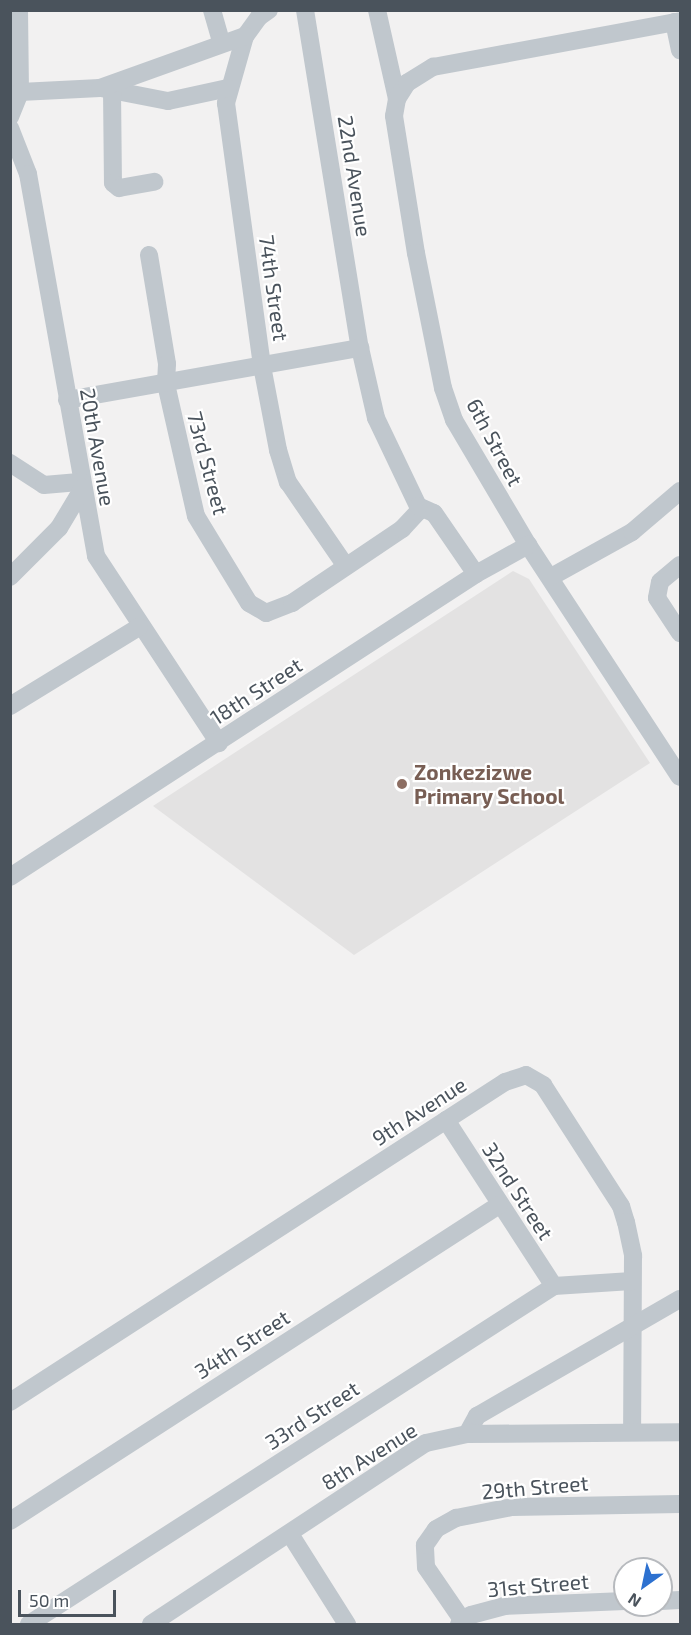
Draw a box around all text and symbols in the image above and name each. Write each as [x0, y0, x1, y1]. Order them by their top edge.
street label: 22nd Avenue [333, 113, 377, 239]
street label: 74th Street [254, 233, 294, 343]
street label: 20th Avenue [75, 386, 121, 508]
street label: 6th Street [462, 394, 528, 490]
street label: 73rd Street [182, 409, 234, 517]
street label: 18th Street [205, 652, 307, 730]
place label: Zonkezizwe Primary School [414, 759, 565, 809]
marker: Zonkezizwe Primary School [395, 777, 409, 791]
street label: 9th Avenue [367, 1071, 471, 1151]
street label: 32nd Street [477, 1138, 559, 1244]
street label: 34th Street [190, 1304, 294, 1384]
street label: 33rd Street [260, 1375, 364, 1455]
street label: 8th Avenue [317, 1417, 421, 1495]
street label: 29th Street [481, 1470, 589, 1504]
north arrow [613, 1557, 673, 1617]
street label: 31st Street [486, 1568, 590, 1602]
scale bar [21, 1578, 118, 1616]
text: 50 m [29, 1589, 69, 1611]
text: N [624, 1590, 644, 1612]

